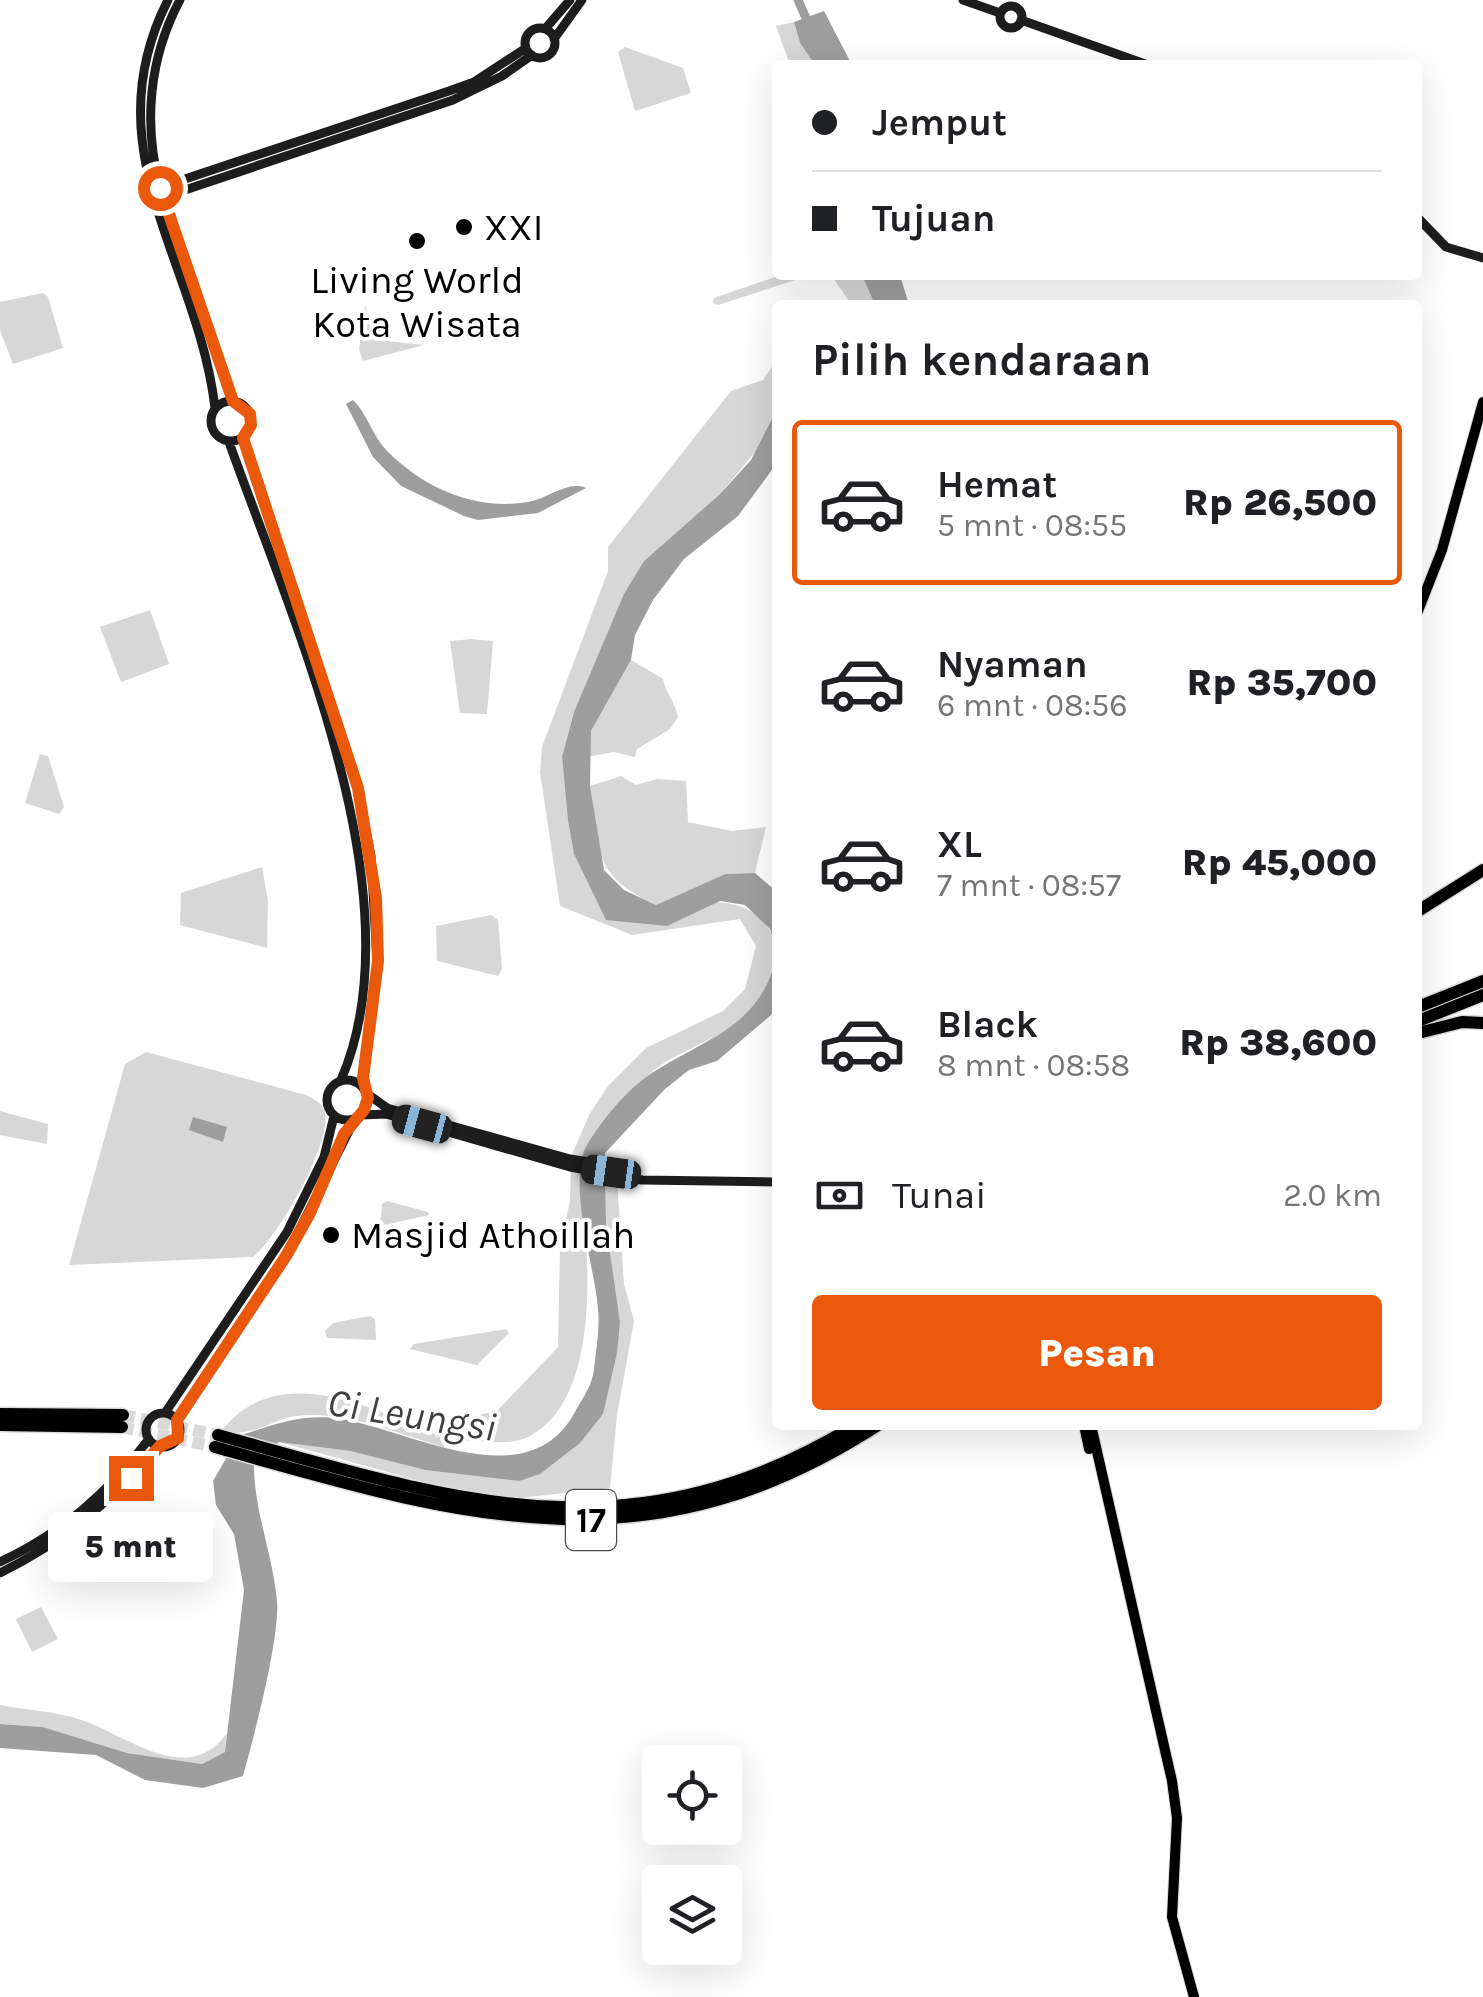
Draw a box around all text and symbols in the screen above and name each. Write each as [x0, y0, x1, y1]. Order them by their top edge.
text: Jemput [872, 100, 1007, 145]
route start [138, 166, 183, 211]
text: Tujuan [872, 196, 995, 241]
place label: XXI [484, 205, 543, 250]
marker: XXI [453, 216, 475, 238]
marker: Living World Kota Wisata [406, 230, 428, 252]
place label: Living World Kota Wisata [310, 258, 524, 347]
text: Pilih kendaraan [812, 334, 1152, 386]
icon: car [817, 458, 907, 548]
text: Hemat [937, 462, 1057, 507]
text: Rp 26,500 [1183, 480, 1377, 525]
text: 5 mnt · 08:55 [937, 507, 1127, 544]
icon: car [817, 638, 907, 728]
text: Nyaman [937, 642, 1088, 687]
text: Rp 35,700 [1187, 660, 1377, 705]
text: 6 mnt · 08:56 [937, 687, 1128, 724]
icon: car [817, 818, 907, 908]
text: XL [937, 822, 982, 867]
text: Rp 45,000 [1182, 840, 1377, 885]
text: 7 mnt · 08:57 [937, 867, 1121, 904]
icon: car [817, 998, 907, 1088]
text: Black [937, 1002, 1038, 1047]
text: Rp 38,600 [1179, 1020, 1377, 1065]
text: 8 mnt · 08:58 [937, 1047, 1130, 1084]
car [389, 1102, 455, 1146]
car [579, 1153, 643, 1191]
icon: cash [812, 1168, 867, 1223]
text: Tunai [892, 1173, 987, 1218]
text: 2.0 km [1283, 1177, 1382, 1214]
place label: Masjid Athoillah [351, 1213, 635, 1258]
marker: Masjid Athoillah [320, 1224, 342, 1246]
button: Pesan [812, 1295, 1382, 1410]
water label: Ci Leungsi [324, 1378, 500, 1451]
route end [109, 1456, 154, 1501]
road number: 17 [566, 1490, 616, 1550]
callout: 5 mnt [48, 1513, 214, 1583]
text: 5 mnt [84, 1528, 177, 1565]
map controls [642, 1745, 742, 1965]
button: locate [642, 1745, 742, 1845]
button: layers [642, 1865, 742, 1965]

